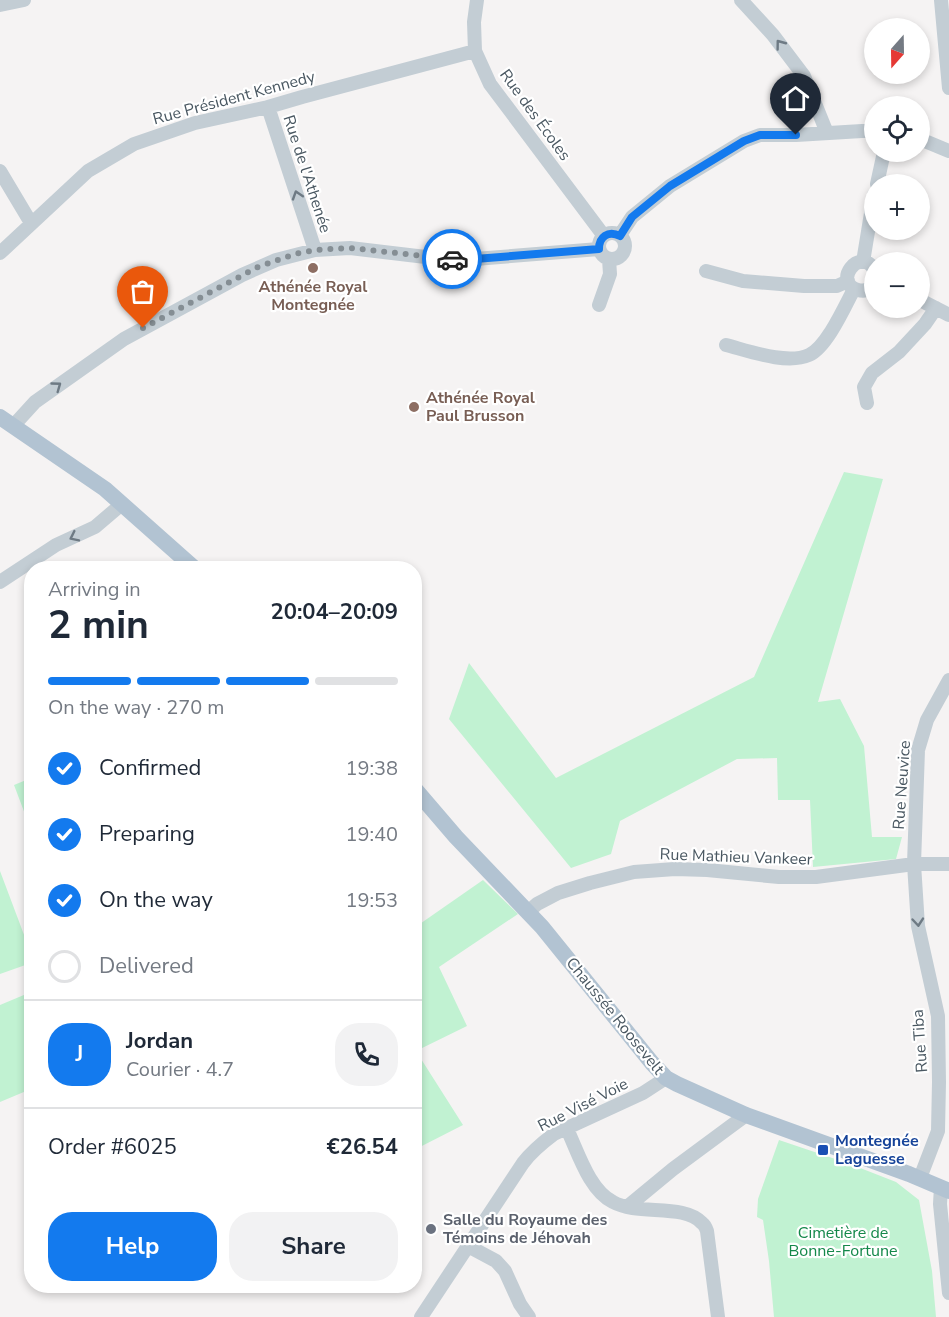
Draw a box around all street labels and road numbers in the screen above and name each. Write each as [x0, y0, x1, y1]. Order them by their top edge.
street label: Rue des Écoles [494, 65, 576, 165]
street label: Rue Président Kennedy [150, 66, 318, 130]
street label: Rue de l'Athenée [278, 112, 336, 236]
street label: Rue Neuvice [888, 740, 916, 830]
street label: Rue Mathieu Vankeer [659, 843, 813, 871]
street label: Chaussée Roosevelt [561, 953, 669, 1080]
street label: Rue Tiba [907, 1009, 933, 1073]
street label: Rue Visé Voie [534, 1073, 632, 1137]

